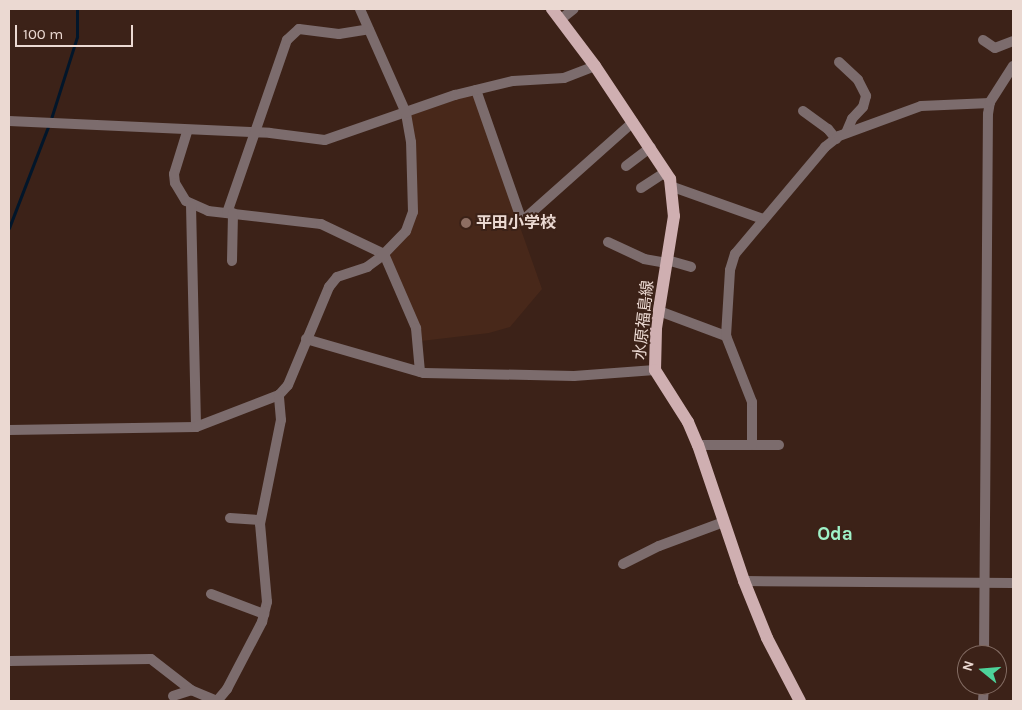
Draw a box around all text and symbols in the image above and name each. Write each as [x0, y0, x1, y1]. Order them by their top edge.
scale bar [18, 15, 135, 47]
text: 100 m [23, 25, 63, 43]
place label: 平田小学校 [476, 213, 556, 233]
marker: 平田小学校 [460, 217, 472, 229]
street label: 水原福島線 [630, 279, 658, 361]
district label: Oda [817, 524, 853, 546]
north arrow [957, 645, 1007, 695]
text: N [959, 658, 978, 673]

